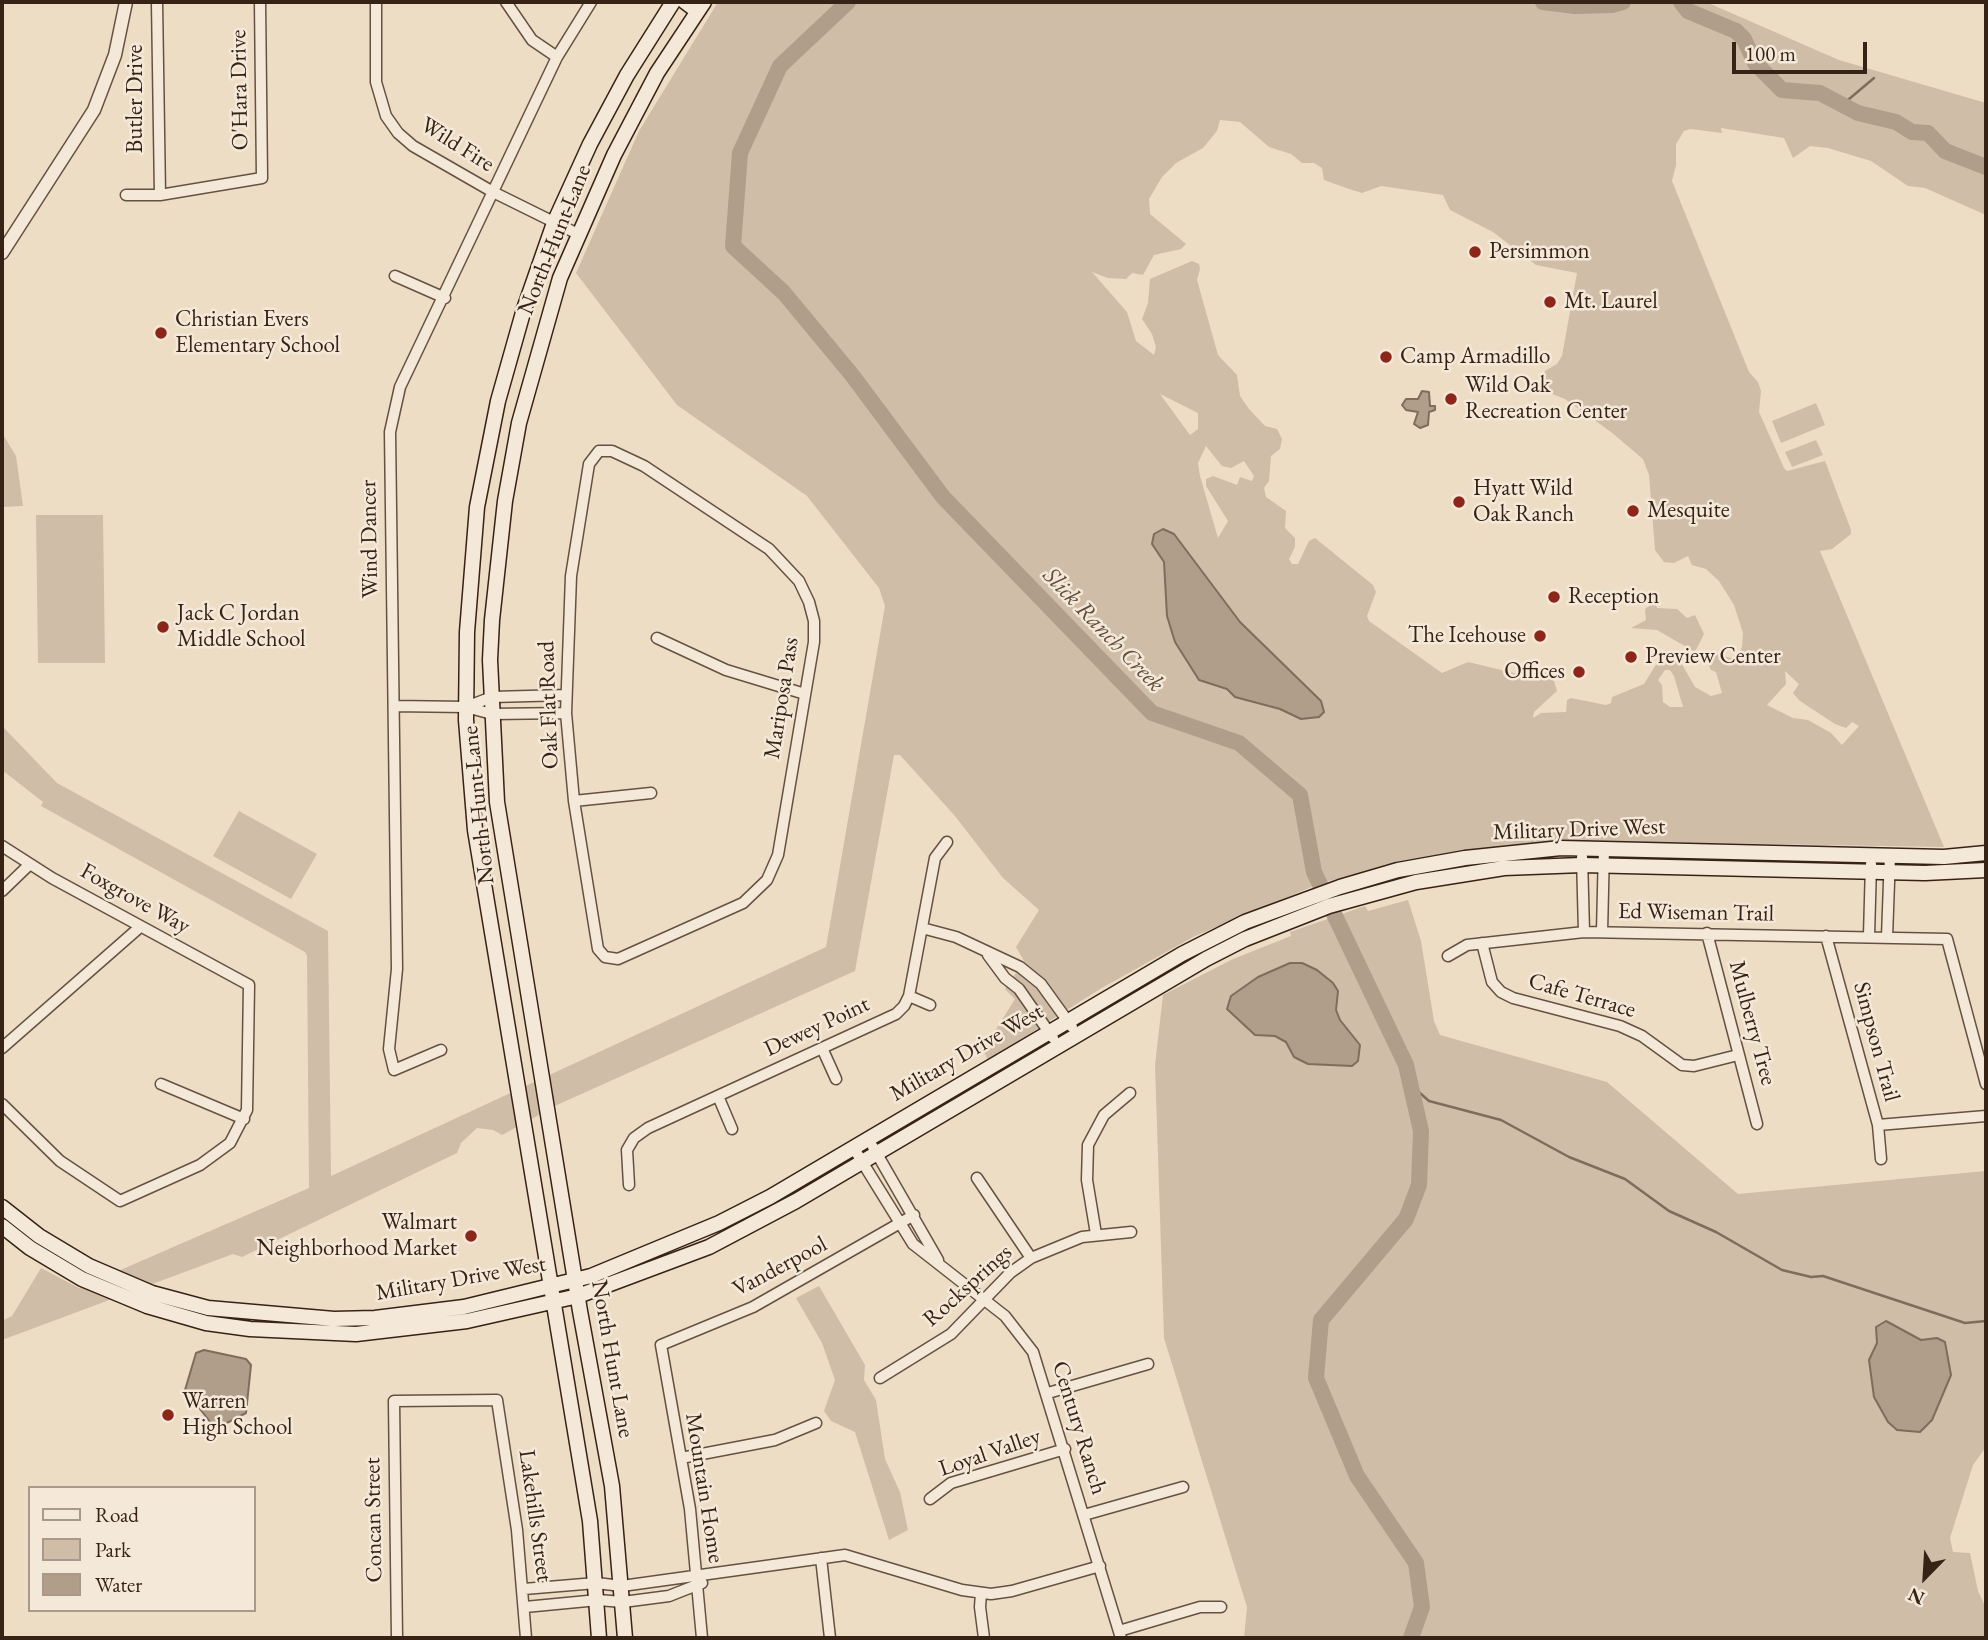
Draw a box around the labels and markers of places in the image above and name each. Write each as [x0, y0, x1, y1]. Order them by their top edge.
place label: Persimmon [1489, 238, 1590, 266]
marker: Persimmon [1467, 244, 1483, 260]
place label: Mt. Laurel [1564, 288, 1658, 316]
marker: Mt. Laurel [1542, 294, 1558, 310]
place label: Christian Evers Elementary School [175, 306, 340, 360]
marker: Christian Evers Elementary School [153, 325, 169, 341]
place label: Camp Armadillo [1400, 343, 1550, 371]
marker: Camp Armadillo [1378, 349, 1394, 365]
place label: Wild Oak Recreation Center [1465, 372, 1627, 426]
marker: Wild Oak Recreation Center [1443, 391, 1459, 407]
place label: Hyatt Wild Oak Ranch [1473, 475, 1574, 529]
marker: Hyatt Wild Oak Ranch [1451, 494, 1467, 510]
place label: Mesquite [1647, 497, 1730, 525]
marker: Mesquite [1625, 503, 1641, 519]
place label: Reception [1568, 583, 1659, 611]
marker: Reception [1546, 589, 1562, 605]
place label: Jack C Jordan Middle School [177, 600, 306, 654]
marker: Jack C Jordan Middle School [155, 619, 171, 635]
place label: The Icehouse [1408, 622, 1526, 650]
marker: The Icehouse [1532, 628, 1548, 644]
place label: Preview Center [1645, 643, 1781, 671]
marker: Preview Center [1623, 649, 1639, 665]
place label: Offices [1504, 658, 1565, 686]
marker: Offices [1571, 664, 1587, 680]
place label: Walmart Neighborhood Market [256, 1209, 457, 1263]
marker: Walmart Neighborhood Market [463, 1228, 479, 1244]
place label: Warren High School [182, 1388, 293, 1442]
marker: Warren High School [160, 1407, 176, 1423]

